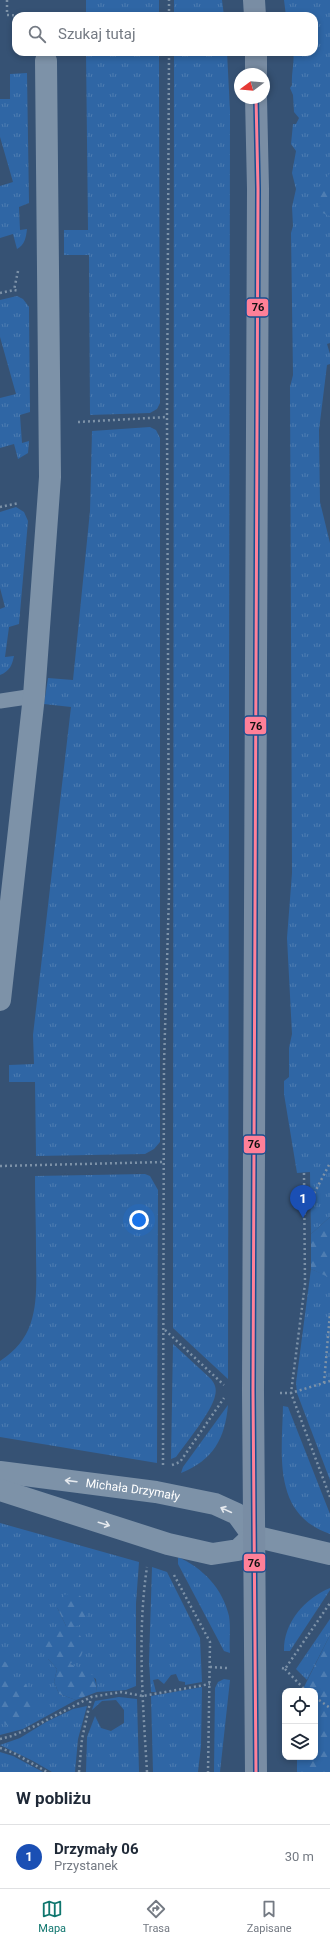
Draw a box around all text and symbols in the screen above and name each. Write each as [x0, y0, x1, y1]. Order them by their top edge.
search box [12, 12, 318, 56]
icon: search [26, 23, 48, 45]
text: Szukaj tutaj [58, 25, 136, 43]
north arrow [234, 68, 270, 104]
line badge: 76 [246, 298, 269, 317]
text: 76 [252, 301, 264, 314]
line badge: 76 [244, 716, 267, 735]
text: 76 [250, 720, 262, 733]
line badge: 76 [243, 1135, 266, 1154]
text: 76 [248, 1138, 260, 1151]
pin: 1 [290, 1185, 316, 1218]
your location [129, 1210, 149, 1230]
street label: Michała Drzymały [85, 1476, 182, 1504]
one-way arrow [65, 1477, 78, 1485]
one-way arrow [221, 1505, 233, 1513]
one-way arrow [97, 1521, 110, 1528]
line badge: 76 [243, 1553, 266, 1572]
text: 76 [248, 1557, 260, 1570]
map controls [282, 1688, 318, 1760]
button: locate [282, 1688, 318, 1724]
button: layers [282, 1724, 318, 1760]
text: W pobliżu [16, 1788, 91, 1808]
text: Drzymały 06 [54, 1840, 139, 1858]
text: 1 [25, 1849, 33, 1864]
text: 30 m [285, 1849, 314, 1864]
text: Przystanek [54, 1858, 118, 1873]
tab: Mapa [38, 1898, 66, 1935]
tab: Trasa [143, 1898, 170, 1935]
tab: Zapisane [247, 1898, 292, 1935]

